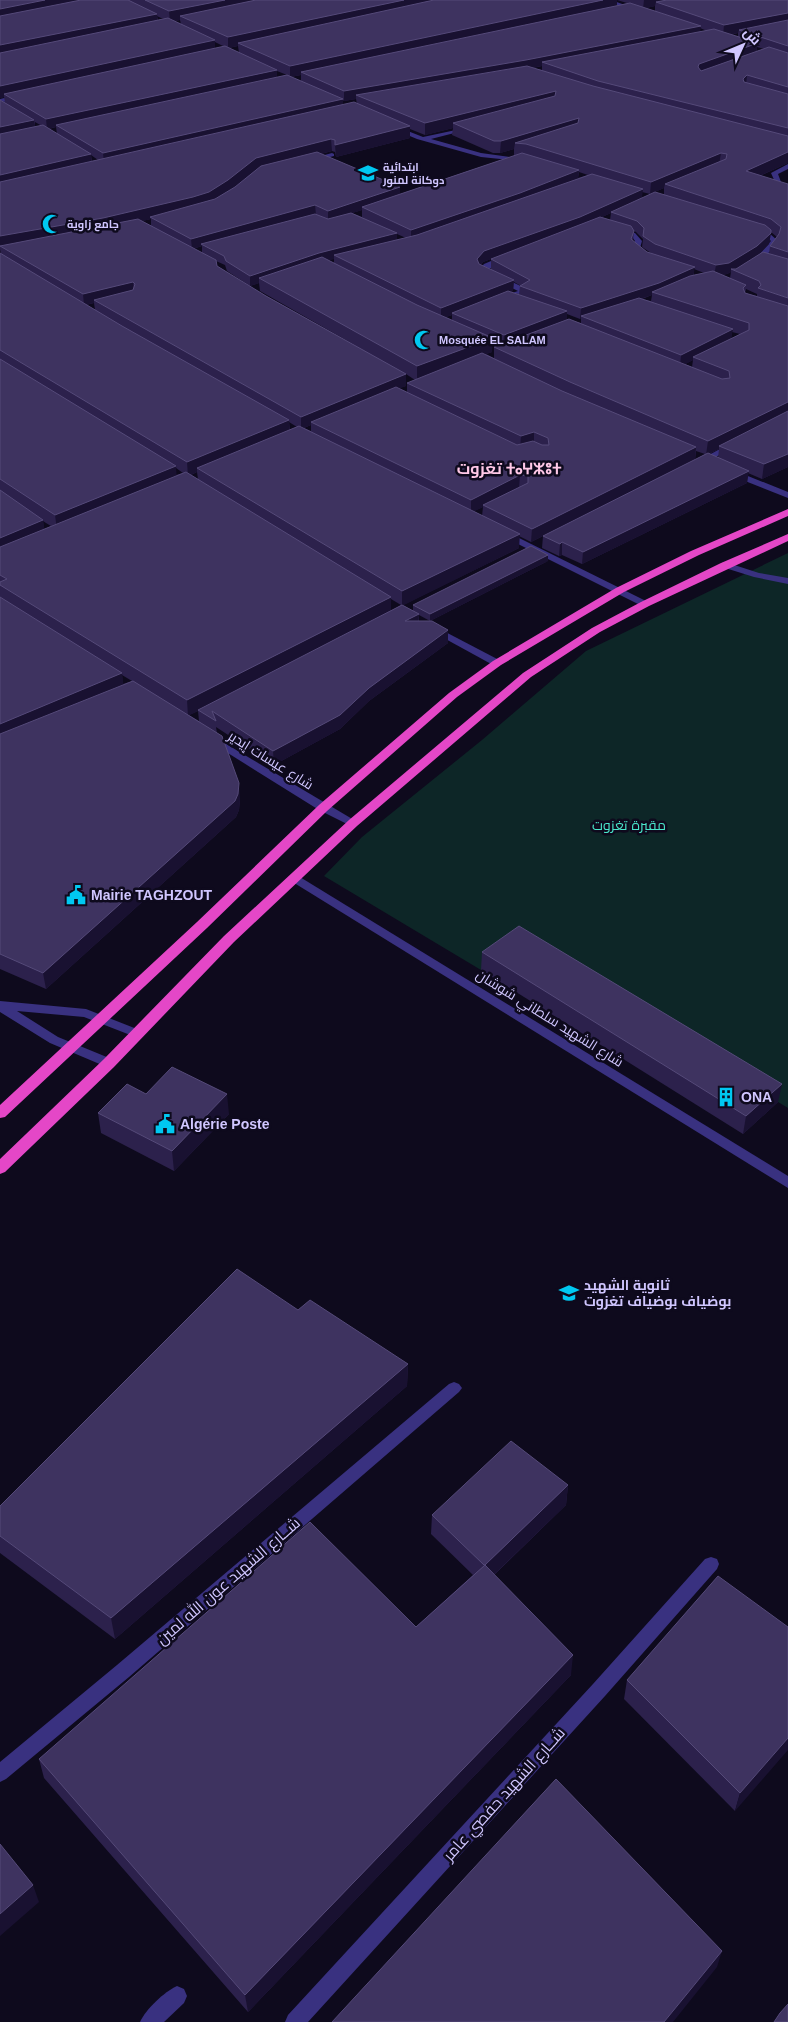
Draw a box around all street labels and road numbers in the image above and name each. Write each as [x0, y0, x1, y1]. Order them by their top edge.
street label: شارع عيسات إيدير [224, 727, 317, 793]
street label: شارع الشهيد سلطاني شوشان [471, 966, 627, 1073]
street label: شــارع الشهيد عون الله لمين [151, 1512, 305, 1650]
street label: شــارع الشهيد حفصي عامر [439, 1724, 571, 1867]

